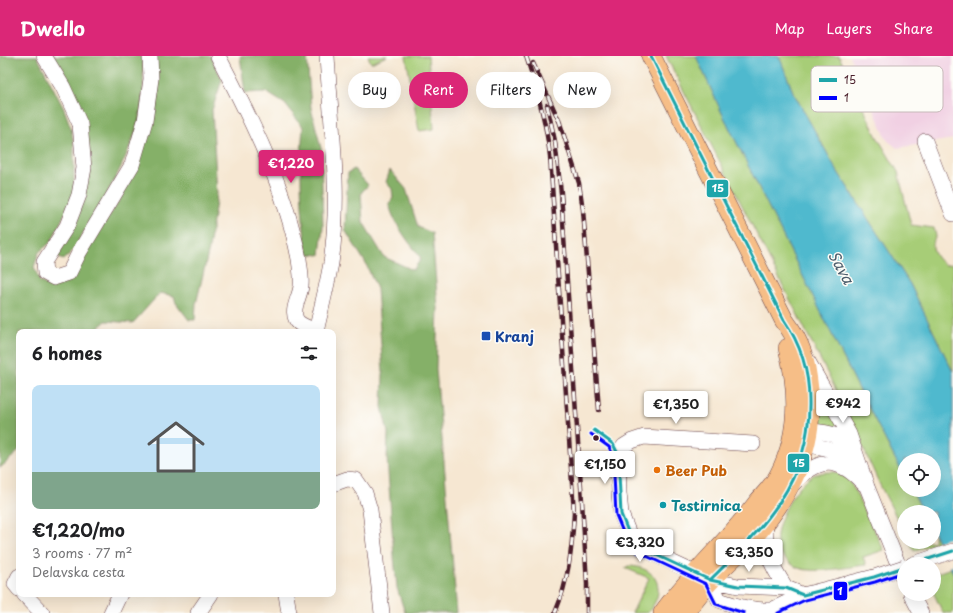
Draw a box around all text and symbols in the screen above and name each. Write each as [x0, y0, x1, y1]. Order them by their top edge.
text: Dwello [20, 14, 85, 42]
text: Map [775, 18, 805, 39]
text: Layers [827, 18, 872, 39]
text: Share [894, 18, 933, 39]
legend [811, 66, 943, 112]
text: 15 [844, 71, 856, 88]
chip: Buy [348, 72, 401, 108]
chip: Rent [409, 72, 468, 108]
chip: Filters [476, 72, 545, 108]
chip: New [553, 72, 611, 108]
text: 1 [844, 89, 849, 106]
pin: €1,220 [258, 150, 324, 184]
text: €1,220 [268, 153, 314, 172]
line badge: 15 [706, 179, 729, 198]
text: 15 [712, 179, 724, 196]
water label: Sava [823, 246, 861, 288]
place label: Kranj [495, 326, 534, 347]
marker: Kranj [480, 330, 492, 342]
text: 6 homes [32, 340, 102, 366]
icon: filters [298, 342, 320, 364]
pin: €942 [819, 390, 867, 424]
pin: €1,350 [643, 391, 709, 425]
text: €942 [825, 393, 861, 412]
text: €1,350 [653, 394, 699, 413]
icon: home [140, 411, 212, 483]
unlabelled marker [591, 433, 601, 443]
pin: €1,150 [572, 451, 638, 485]
line badge: 15 [787, 453, 810, 473]
map controls [897, 453, 941, 601]
button: locate [897, 453, 941, 497]
text: €1,150 [584, 454, 626, 473]
text: 15 [793, 454, 805, 471]
place label: Beer Pub [665, 460, 727, 481]
marker: Beer Pub [652, 465, 662, 475]
place label: Testirnica [671, 495, 742, 516]
marker: Testirnica [658, 500, 668, 510]
button: + [897, 505, 941, 549]
text: €1,220/mo [32, 517, 125, 543]
pin: €3,320 [607, 529, 673, 563]
text: €3,320 [615, 532, 665, 551]
pin: €3,350 [716, 539, 782, 573]
text: €3,350 [725, 542, 773, 561]
text: 3 rooms · 77 m² [32, 543, 133, 562]
button: − [897, 557, 941, 601]
text: Delavska cesta [32, 562, 125, 581]
line badge: 1 [833, 581, 848, 601]
text: 1 [837, 582, 843, 599]

